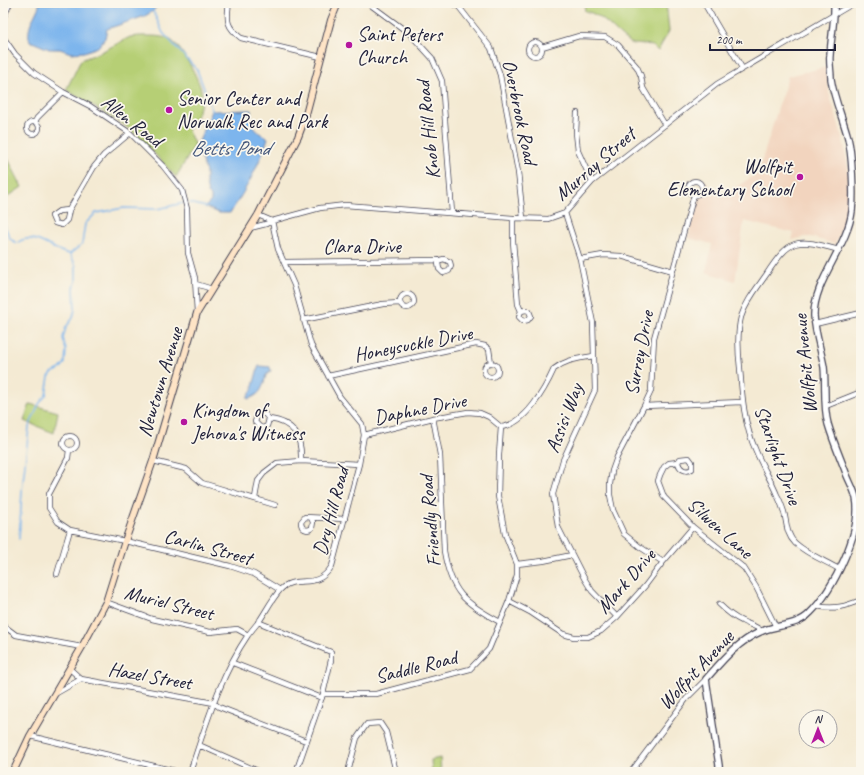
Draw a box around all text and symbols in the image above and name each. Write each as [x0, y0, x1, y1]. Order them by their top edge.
place label: Saint Peters Church [357, 22, 444, 70]
scale bar [710, 26, 835, 52]
text: 200 m [716, 32, 743, 48]
marker: Saint Peters Church [344, 40, 354, 50]
street label: Overbrook Road [497, 57, 544, 170]
street label: Knob Hill Road [410, 76, 446, 180]
place label: Senior Center and Norwalk Rec and Park [177, 86, 329, 134]
street label: Allen Road [96, 89, 170, 155]
marker: Senior Center and Norwalk Rec and Park [164, 105, 174, 115]
street label: Murray Street [549, 120, 643, 206]
water label: Betts Pond [191, 135, 276, 161]
place label: Wolfpit Elementary School [667, 154, 796, 202]
marker: Wolfpit Elementary School [795, 172, 805, 182]
street label: Clara Drive [323, 234, 402, 259]
street label: Surrey Drive [619, 307, 660, 397]
street label: Wolfpit Avenue [787, 312, 823, 415]
street label: Honeysuckle Drive [352, 320, 476, 368]
street label: Newtown Avenue [132, 323, 189, 440]
street label: Assisi Way [539, 378, 589, 456]
street label: Daphne Drive [372, 388, 470, 430]
place label: Kingdom of Jehova's Witness [191, 398, 306, 446]
street label: Starlight Drive [749, 402, 808, 509]
marker: Kingdom of Jehova's Witness [179, 417, 189, 427]
street label: Dry Hill Road [307, 461, 356, 558]
street label: Friendly Road [413, 471, 446, 568]
street label: Silwen Lane [682, 492, 759, 565]
street label: Carlin Street [161, 523, 258, 572]
street label: Mark Drive [591, 542, 662, 619]
street label: Muriel Street [122, 580, 218, 627]
street label: Wolfpit Avenue [653, 624, 740, 715]
street label: Saddle Road [373, 644, 462, 689]
street label: Hazel Street [106, 656, 196, 696]
north arrow [798, 709, 838, 749]
text: N [815, 712, 824, 726]

